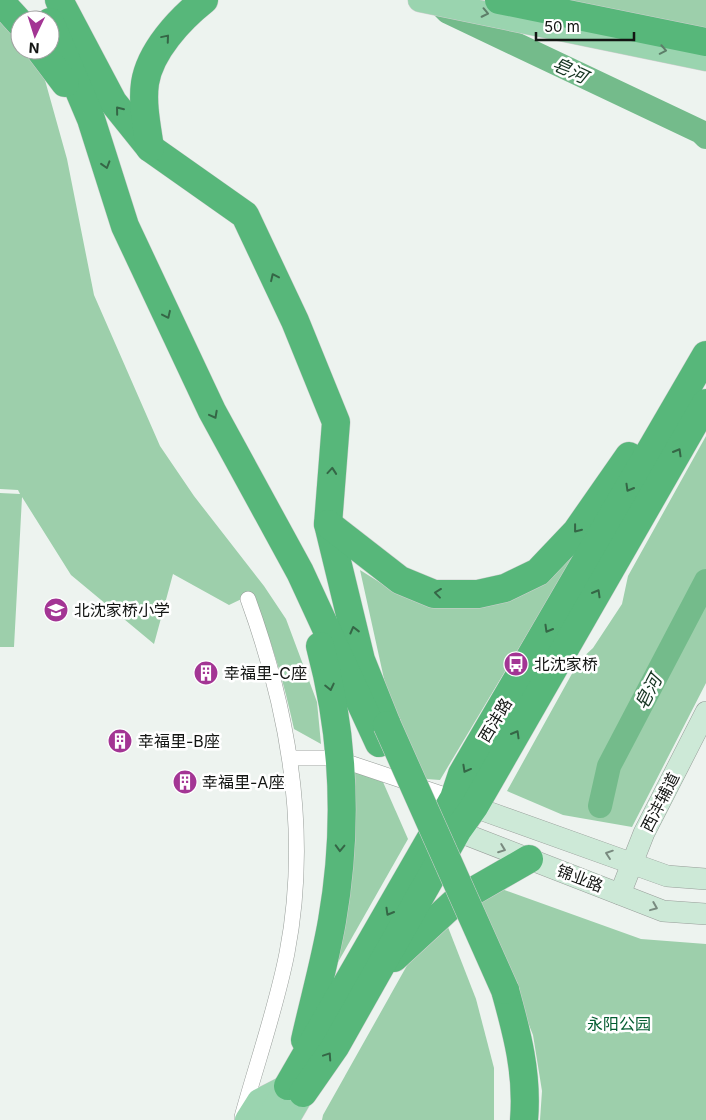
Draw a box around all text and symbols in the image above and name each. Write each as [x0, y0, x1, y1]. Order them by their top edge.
one-way arrow [480, 8, 489, 18]
north arrow [10, 10, 60, 60]
scale bar [536, 10, 634, 42]
text: 50 m [544, 17, 580, 36]
one-way arrow [161, 35, 170, 44]
text: N [28, 40, 40, 57]
one-way arrow [658, 44, 667, 55]
water label: 皂河 [549, 53, 593, 88]
one-way arrow [117, 107, 125, 116]
one-way arrow [100, 160, 110, 169]
one-way arrow [270, 273, 280, 282]
one-way arrow [161, 310, 171, 319]
one-way arrow [208, 410, 218, 419]
one-way arrow [672, 449, 682, 458]
one-way arrow [326, 466, 337, 474]
one-way arrow [626, 483, 636, 492]
one-way arrow [574, 524, 583, 533]
one-way arrow [434, 588, 442, 599]
one-way arrow [591, 590, 601, 599]
school or university icon: 北沈家桥小学 [43, 597, 69, 623]
place label: 北沈家桥小学 [74, 600, 170, 620]
one-way arrow [545, 624, 555, 633]
one-way arrow [349, 625, 360, 634]
bus stop icon: 北沈家桥 [503, 651, 529, 677]
place label: 北沈家桥 [534, 654, 598, 674]
building icon: 幸福里-C座 [193, 660, 219, 686]
place label: 幸福里-C座 [224, 663, 307, 683]
water label: 皂河 [630, 669, 667, 713]
one-way arrow [324, 682, 335, 691]
street label: 西沣路 [474, 694, 516, 746]
building icon: 幸福里-B座 [107, 728, 133, 754]
one-way arrow [510, 730, 520, 739]
place label: 幸福里-B座 [138, 731, 220, 751]
one-way arrow [462, 764, 472, 773]
building icon: 幸福里-A座 [172, 769, 198, 795]
street label: 西沣辅道 [637, 769, 683, 835]
place label: 幸福里-A座 [202, 772, 284, 792]
one-way arrow [498, 843, 506, 853]
one-way arrow [335, 845, 346, 853]
one-way arrow [605, 850, 613, 860]
street label: 锦业路 [554, 860, 606, 896]
one-way arrow [649, 901, 658, 911]
one-way arrow [385, 906, 395, 915]
park label: 永阳公园 [587, 1014, 651, 1034]
one-way arrow [322, 1052, 331, 1061]

